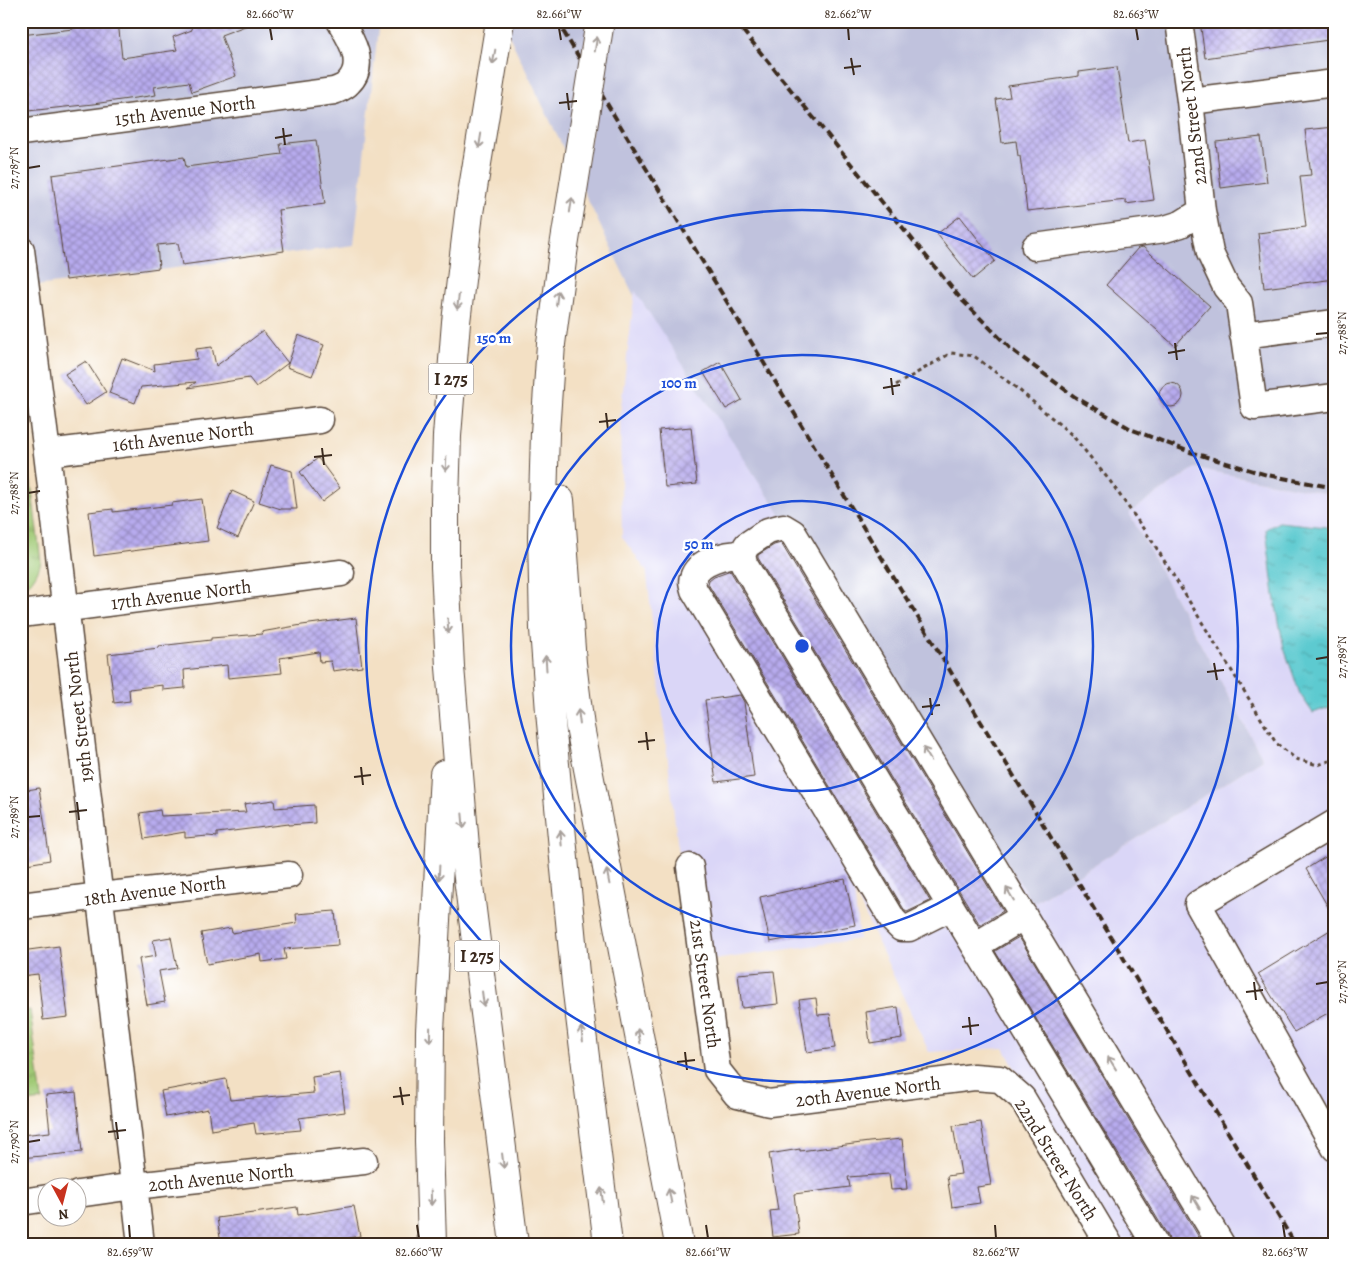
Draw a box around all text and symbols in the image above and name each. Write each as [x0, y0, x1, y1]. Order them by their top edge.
text: 82.660°W [246, 6, 295, 22]
text: 82.661°W [536, 6, 582, 22]
text: 82.662°W [825, 6, 872, 22]
text: 82.663°W [1113, 6, 1160, 22]
one-way arrow [592, 37, 602, 53]
street label: 22nd Street North [1171, 45, 1213, 187]
one-way arrow [488, 49, 498, 65]
street label: 15th Avenue North [113, 89, 257, 133]
one-way arrow [475, 132, 485, 148]
text: 27.787°N [6, 146, 22, 189]
one-way arrow [566, 197, 576, 213]
one-way arrow [552, 291, 562, 307]
one-way arrow [453, 293, 463, 309]
text: 27.788°N [1334, 311, 1350, 355]
text: 150 m [477, 328, 512, 348]
road number: I 275 [428, 364, 474, 394]
text: 100 m [661, 373, 697, 393]
street label: 16th Avenue North [111, 415, 255, 459]
one-way arrow [441, 456, 451, 472]
text: 27.788°N [6, 471, 22, 515]
text: 50 m [684, 534, 714, 554]
street label: 17th Avenue North [109, 573, 253, 617]
one-way arrow [444, 618, 453, 634]
text: 27.789°N [1334, 635, 1350, 678]
centre of rings [793, 637, 811, 655]
street label: 19th Street North [58, 650, 100, 784]
one-way arrow [542, 655, 551, 671]
one-way arrow [574, 709, 584, 725]
one-way arrow [922, 748, 932, 762]
text: 27.789°N [6, 795, 22, 838]
one-way arrow [458, 812, 467, 828]
one-way arrow [557, 830, 566, 846]
one-way arrow [434, 865, 443, 881]
street label: 18th Avenue North [83, 869, 228, 913]
one-way arrow [603, 869, 612, 885]
one-way arrow [1005, 887, 1015, 901]
street label: 21st Street North [683, 918, 727, 1050]
road number: I 275 [454, 940, 500, 971]
text: 27.790°N [1334, 960, 1350, 1004]
one-way arrow [478, 991, 488, 1007]
one-way arrow [577, 1026, 587, 1042]
one-way arrow [425, 1027, 435, 1043]
one-way arrow [634, 1029, 643, 1045]
one-way arrow [1106, 1057, 1116, 1071]
street label: 20th Avenue North [794, 1070, 942, 1114]
street label: 22nd Street North [1008, 1094, 1104, 1226]
text: 27.790°N [6, 1120, 22, 1164]
one-way arrow [499, 1152, 509, 1168]
street label: 20th Avenue North [147, 1157, 295, 1199]
north arrow [38, 1178, 88, 1228]
one-way arrow [597, 1188, 607, 1204]
one-way arrow [664, 1188, 674, 1204]
one-way arrow [426, 1190, 436, 1206]
one-way arrow [1191, 1195, 1201, 1209]
text: N [57, 1204, 70, 1224]
text: 82.659°W [107, 1244, 154, 1260]
text: 82.660°W [395, 1244, 444, 1260]
text: 82.661°W [685, 1244, 731, 1260]
text: 82.662°W [973, 1244, 1020, 1260]
text: 82.663°W [1262, 1244, 1309, 1260]

